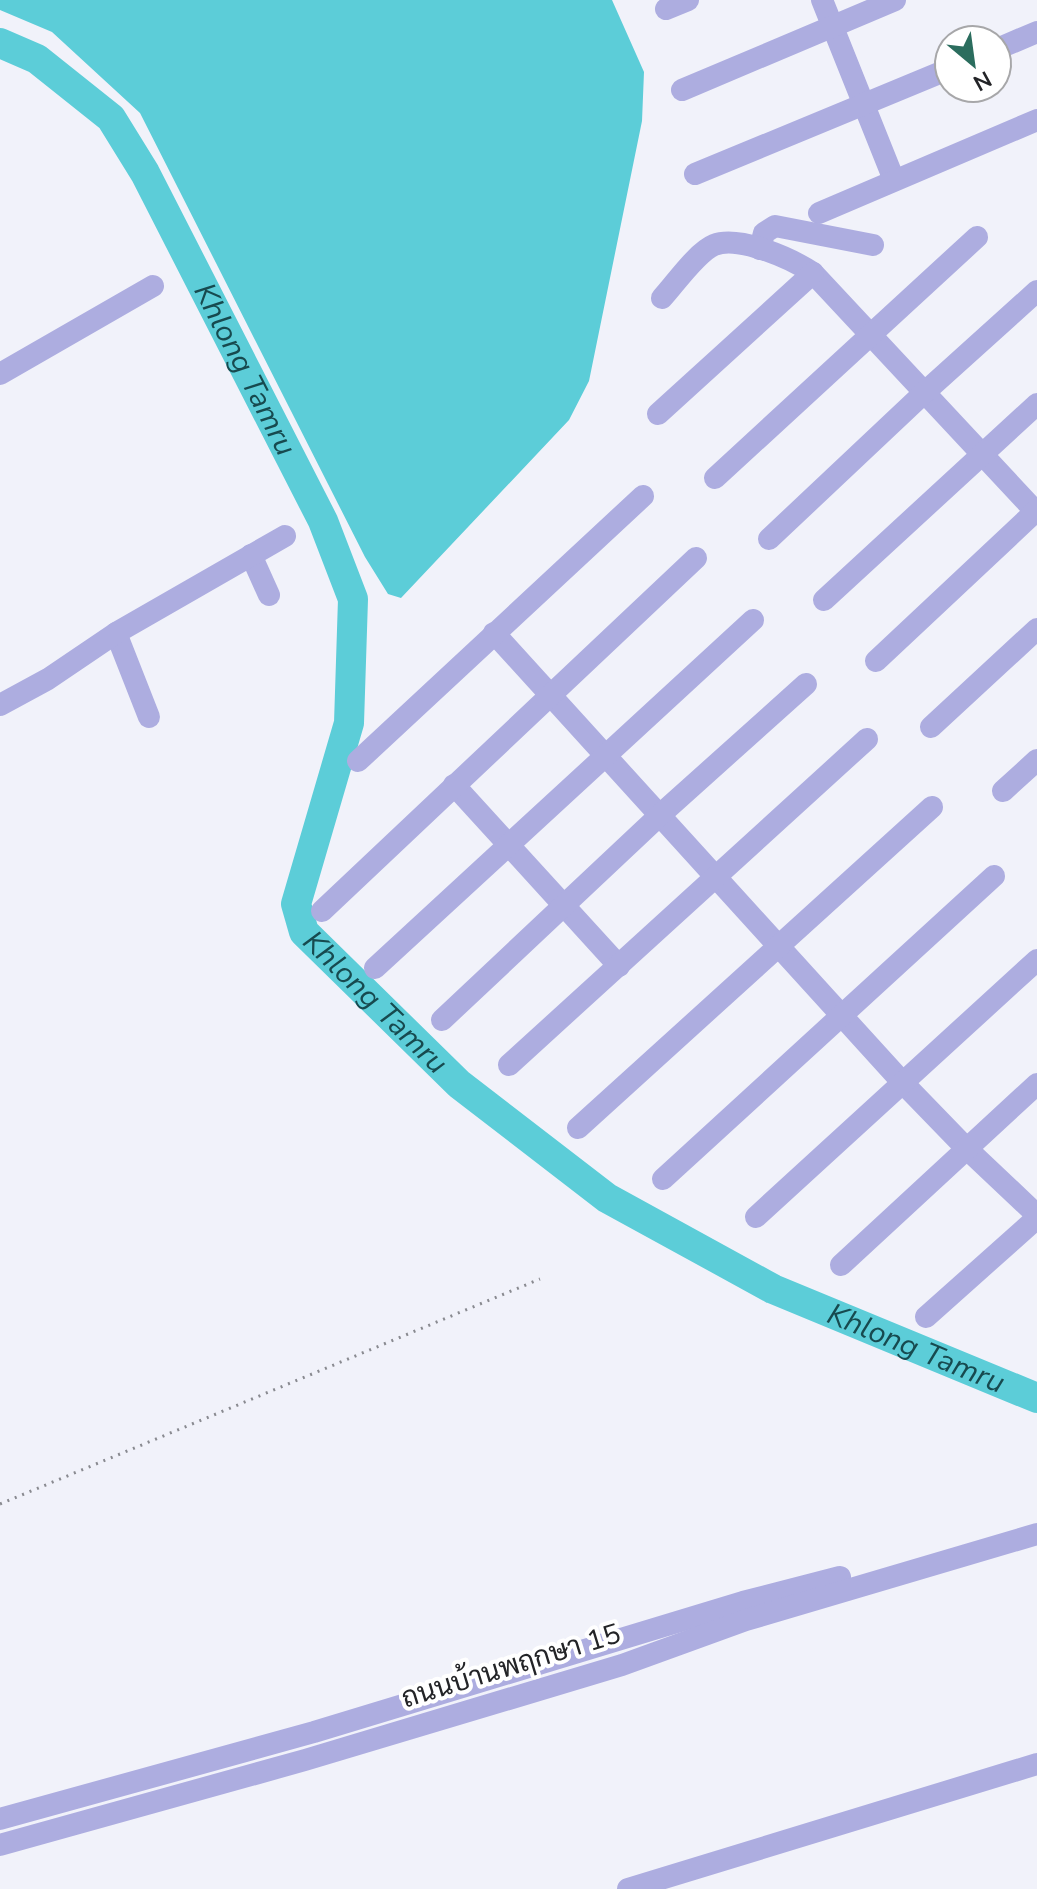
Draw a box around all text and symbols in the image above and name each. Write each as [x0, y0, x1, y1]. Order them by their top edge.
north arrow [933, 24, 1013, 104]
text: N [968, 64, 997, 98]
water label: Khlong Tamru [184, 276, 307, 462]
water label: Khlong Tamru [294, 921, 457, 1083]
water label: Khlong Tamru [821, 1293, 1011, 1403]
street label: ถนนบ้านพฤกษา 15 [397, 1615, 625, 1717]

